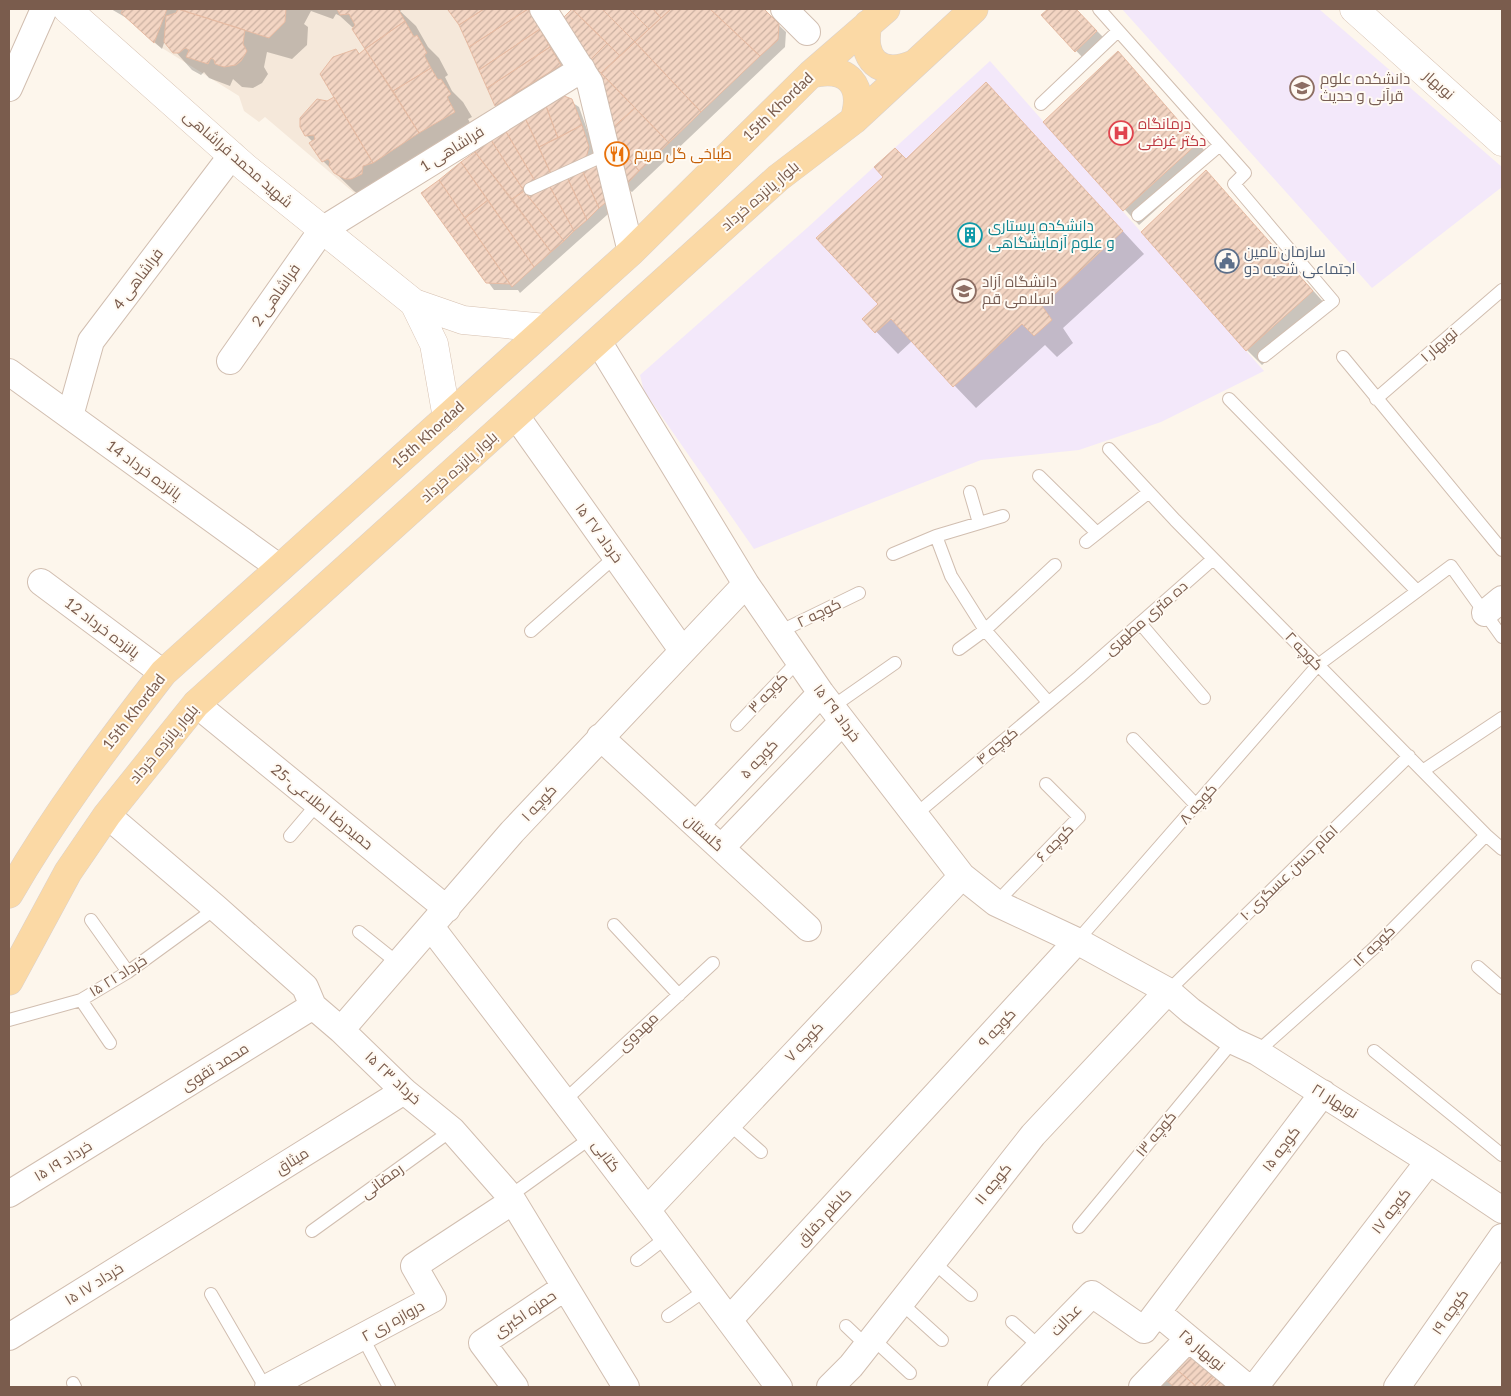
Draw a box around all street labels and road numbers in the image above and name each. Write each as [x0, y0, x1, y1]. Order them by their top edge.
street label: نوبهار [1419, 65, 1459, 104]
street label: 15th Khordad [738, 68, 816, 144]
street label: شهید محمد فراشاهی [179, 106, 297, 212]
street label: فراشاهی 1 [416, 121, 488, 177]
street label: بلوار پانزده خرداد [717, 157, 803, 235]
street label: فراشاهی 4 [108, 244, 168, 314]
street label: فراشاهی 2 [247, 260, 305, 330]
street label: نوبهار ۱ [1416, 323, 1462, 367]
street label: 15th Khordad [387, 397, 467, 471]
street label: بلوار پانزده خرداد [416, 427, 502, 507]
street label: پانزده خرداد 14 [102, 436, 186, 504]
street label: ۱۵ خرداد ۲۷ [571, 499, 627, 566]
street label: ده متری مطهری [1100, 576, 1192, 660]
street label: پانزده خرداد 12 [60, 593, 144, 663]
street label: کوچه ۲ [794, 594, 844, 632]
street label: کوچه ۲ [1281, 627, 1327, 675]
street label: کوچه ۳ [744, 668, 792, 718]
street label: 15th Khordad [98, 670, 168, 753]
street label: ۱۵ خرداد ۲۹ [809, 680, 865, 745]
street label: بلوار پانزده خرداد [125, 700, 203, 788]
street label: کوچه ۴ [972, 723, 1022, 769]
street label: کوچه ۵ [736, 735, 782, 783]
street label: حمیدرضا اطلاعی-25 [267, 760, 377, 854]
street label: کوچه ۸ [1175, 779, 1221, 829]
street label: کوچه ۱ [517, 780, 561, 826]
street label: گلستان [680, 810, 728, 856]
street label: کوچه ۶ [1032, 819, 1078, 867]
street label: امام حسن عسگری ۱۰ [1236, 821, 1342, 925]
street label: کوچه ۱۲ [1349, 921, 1399, 971]
street label: ۱۵ خرداد ۲۱ [85, 950, 150, 1001]
street label: کوچه ۹ [974, 1004, 1020, 1052]
street label: مهدوی [613, 1008, 663, 1056]
street label: کوچه ۷ [780, 1018, 828, 1066]
street label: محمد تقوی [177, 1038, 253, 1096]
street label: ۱۵ خرداد ۲۳ [361, 1047, 425, 1108]
street label: نوبهار ۲۱ [1308, 1079, 1362, 1123]
street label: کوچه ۱۳ [1131, 1107, 1181, 1161]
street label: کوچه ۱۵ [1257, 1122, 1305, 1176]
street label: ۱۵ خرداد ۱۹ [30, 1136, 95, 1185]
street label: کتابی [587, 1136, 625, 1176]
street label: میثاق [272, 1143, 312, 1179]
street label: رمضانی [357, 1159, 407, 1203]
street label: کوچه ۱۱ [970, 1159, 1016, 1209]
street label: کاظم دقاق [792, 1184, 856, 1250]
street label: کوچه ۱۷ [1367, 1184, 1415, 1238]
street label: ۱۵ خرداد ۱۷ [61, 1258, 127, 1309]
street label: کوچه ۱۹ [1427, 1285, 1473, 1339]
street label: حمزه اکبری [490, 1286, 560, 1342]
street label: دروازه ری ۲ [358, 1296, 428, 1346]
street label: عدالت [1046, 1300, 1085, 1339]
street label: نوبهار ۲۵ [1175, 1325, 1229, 1375]

